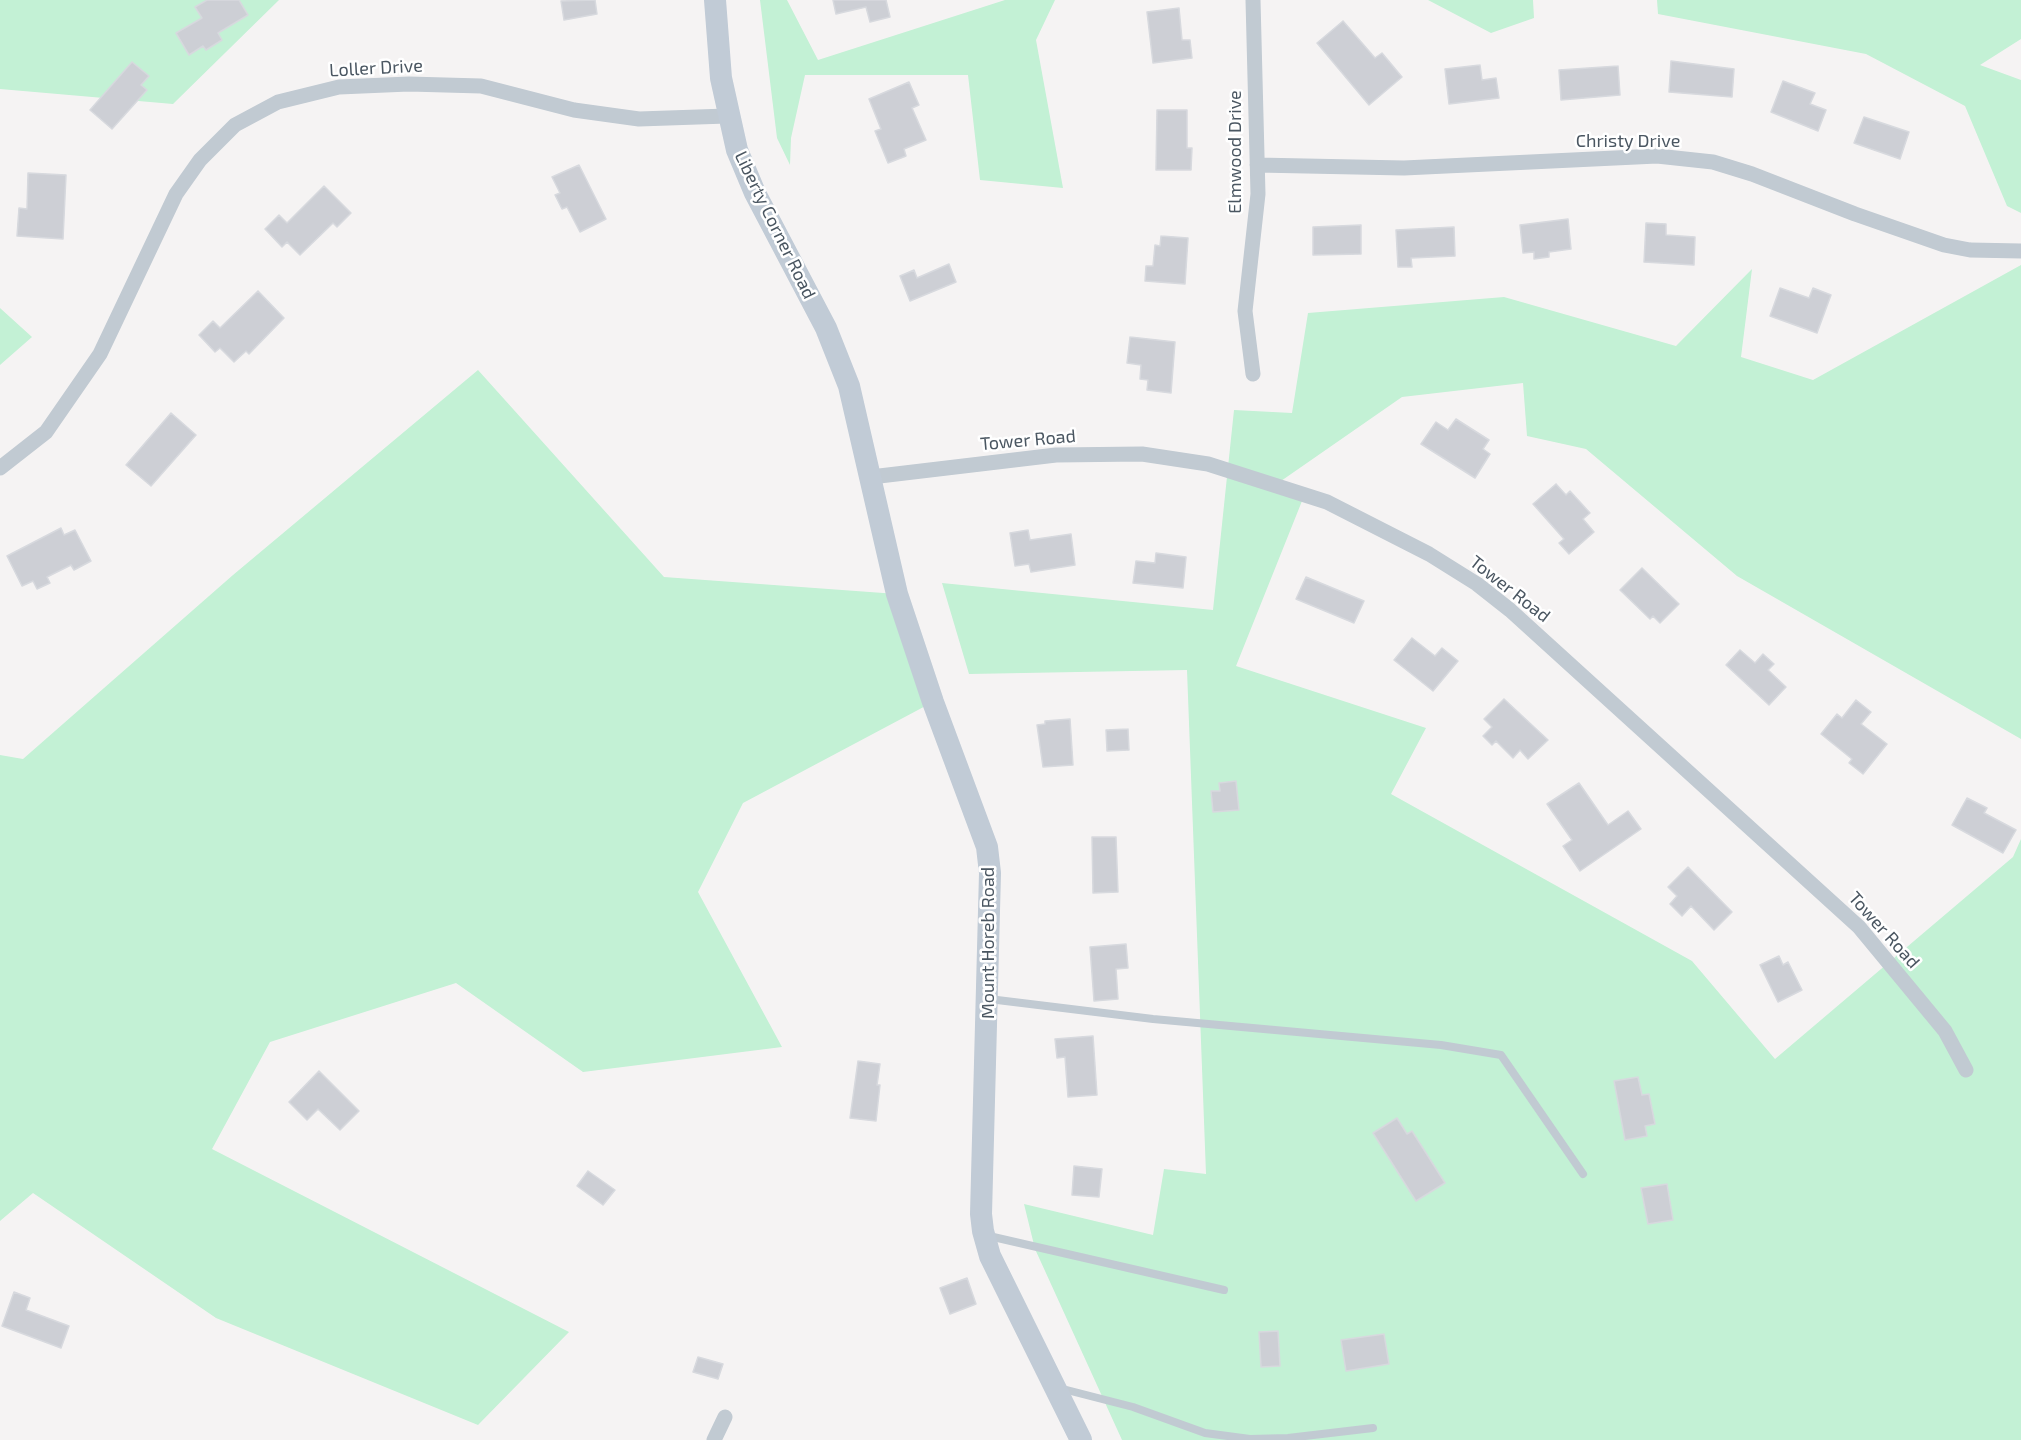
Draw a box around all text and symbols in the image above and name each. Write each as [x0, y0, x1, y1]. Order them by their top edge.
street label: Loller Drive [329, 55, 423, 81]
street label: Elmwood Drive [1224, 90, 1246, 214]
street label: Christy Drive [1576, 130, 1680, 152]
street label: Liberty Corner Road [730, 148, 820, 302]
street label: Tower Road [979, 425, 1077, 455]
street label: Tower Road [1466, 551, 1554, 627]
street label: Mount Horeb Road [977, 867, 999, 1019]
street label: Tower Road [1844, 887, 1924, 973]

